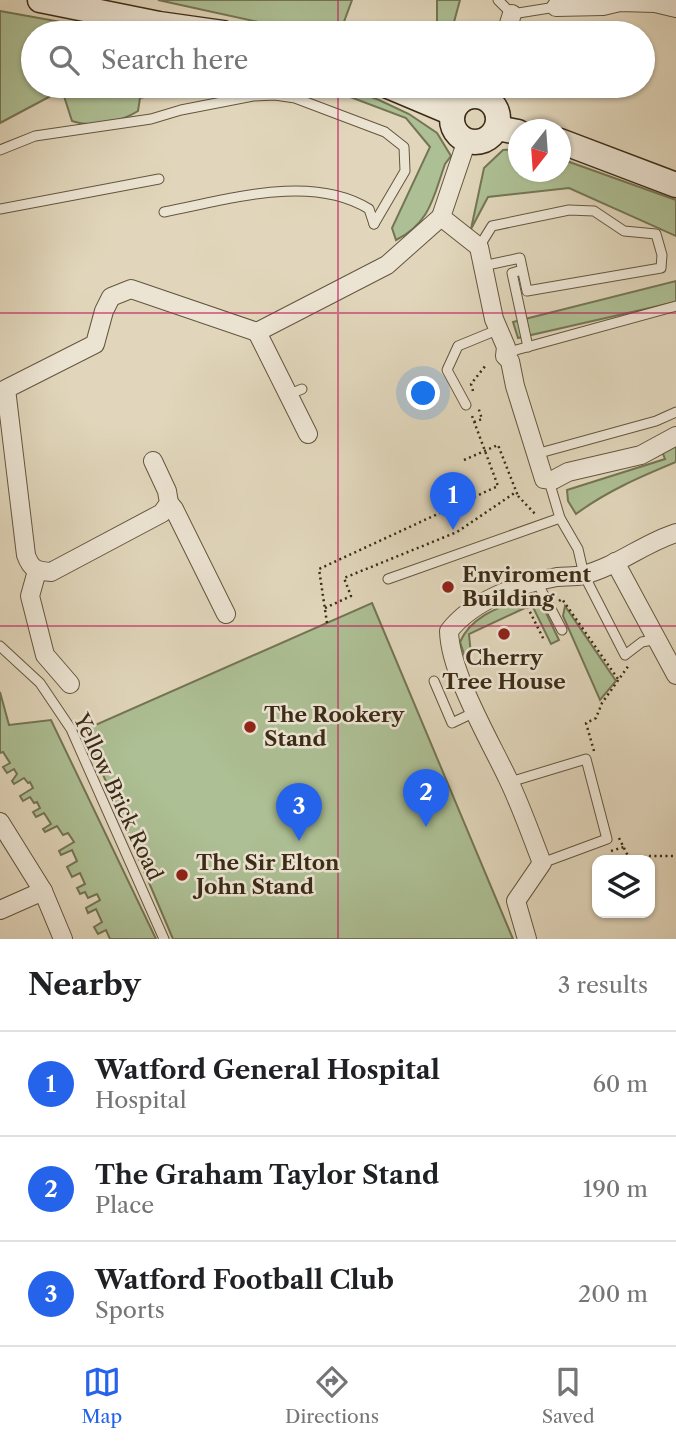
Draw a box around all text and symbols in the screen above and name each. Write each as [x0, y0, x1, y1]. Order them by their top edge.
search box [21, 21, 655, 98]
icon: search [45, 41, 83, 79]
text: Search here [101, 44, 248, 76]
north arrow [508, 119, 571, 182]
your location [406, 376, 440, 410]
pin: 1 [430, 472, 476, 530]
place label: Enviroment Building [462, 562, 592, 611]
marker: Enviroment Building [440, 579, 456, 595]
marker: Cherry Tree House [496, 626, 512, 642]
place label: Cherry Tree House [442, 645, 566, 694]
place label: The Rookery Stand [264, 702, 405, 751]
street label: Yellow Brick Road [68, 708, 168, 884]
marker: The Rookery Stand [242, 719, 258, 735]
pin: 2 [403, 769, 449, 827]
pin: 3 [276, 783, 322, 841]
place label: The Sir Elton John Stand [192, 850, 340, 899]
map controls [592, 855, 655, 918]
button: layers [592, 855, 655, 918]
marker: The Sir Elton John Stand [174, 867, 190, 883]
text: Nearby [28, 966, 141, 1003]
text: 3 results [558, 971, 648, 999]
text: Watford General Hospital [95, 1054, 440, 1086]
text: 1 [46, 1070, 56, 1098]
text: 60 m [592, 1070, 648, 1098]
text: Hospital [95, 1086, 187, 1114]
text: The Graham Taylor Stand [95, 1159, 439, 1191]
text: 2 [44, 1175, 58, 1203]
text: 190 m [583, 1175, 648, 1203]
text: Place [95, 1191, 154, 1219]
text: Watford Football Club [95, 1264, 394, 1296]
text: 3 [45, 1280, 58, 1308]
text: 200 m [578, 1280, 648, 1308]
text: Sports [95, 1296, 165, 1324]
tab: Map [81, 1363, 122, 1428]
tab: Directions [285, 1363, 379, 1428]
tab: Saved [542, 1363, 595, 1428]

